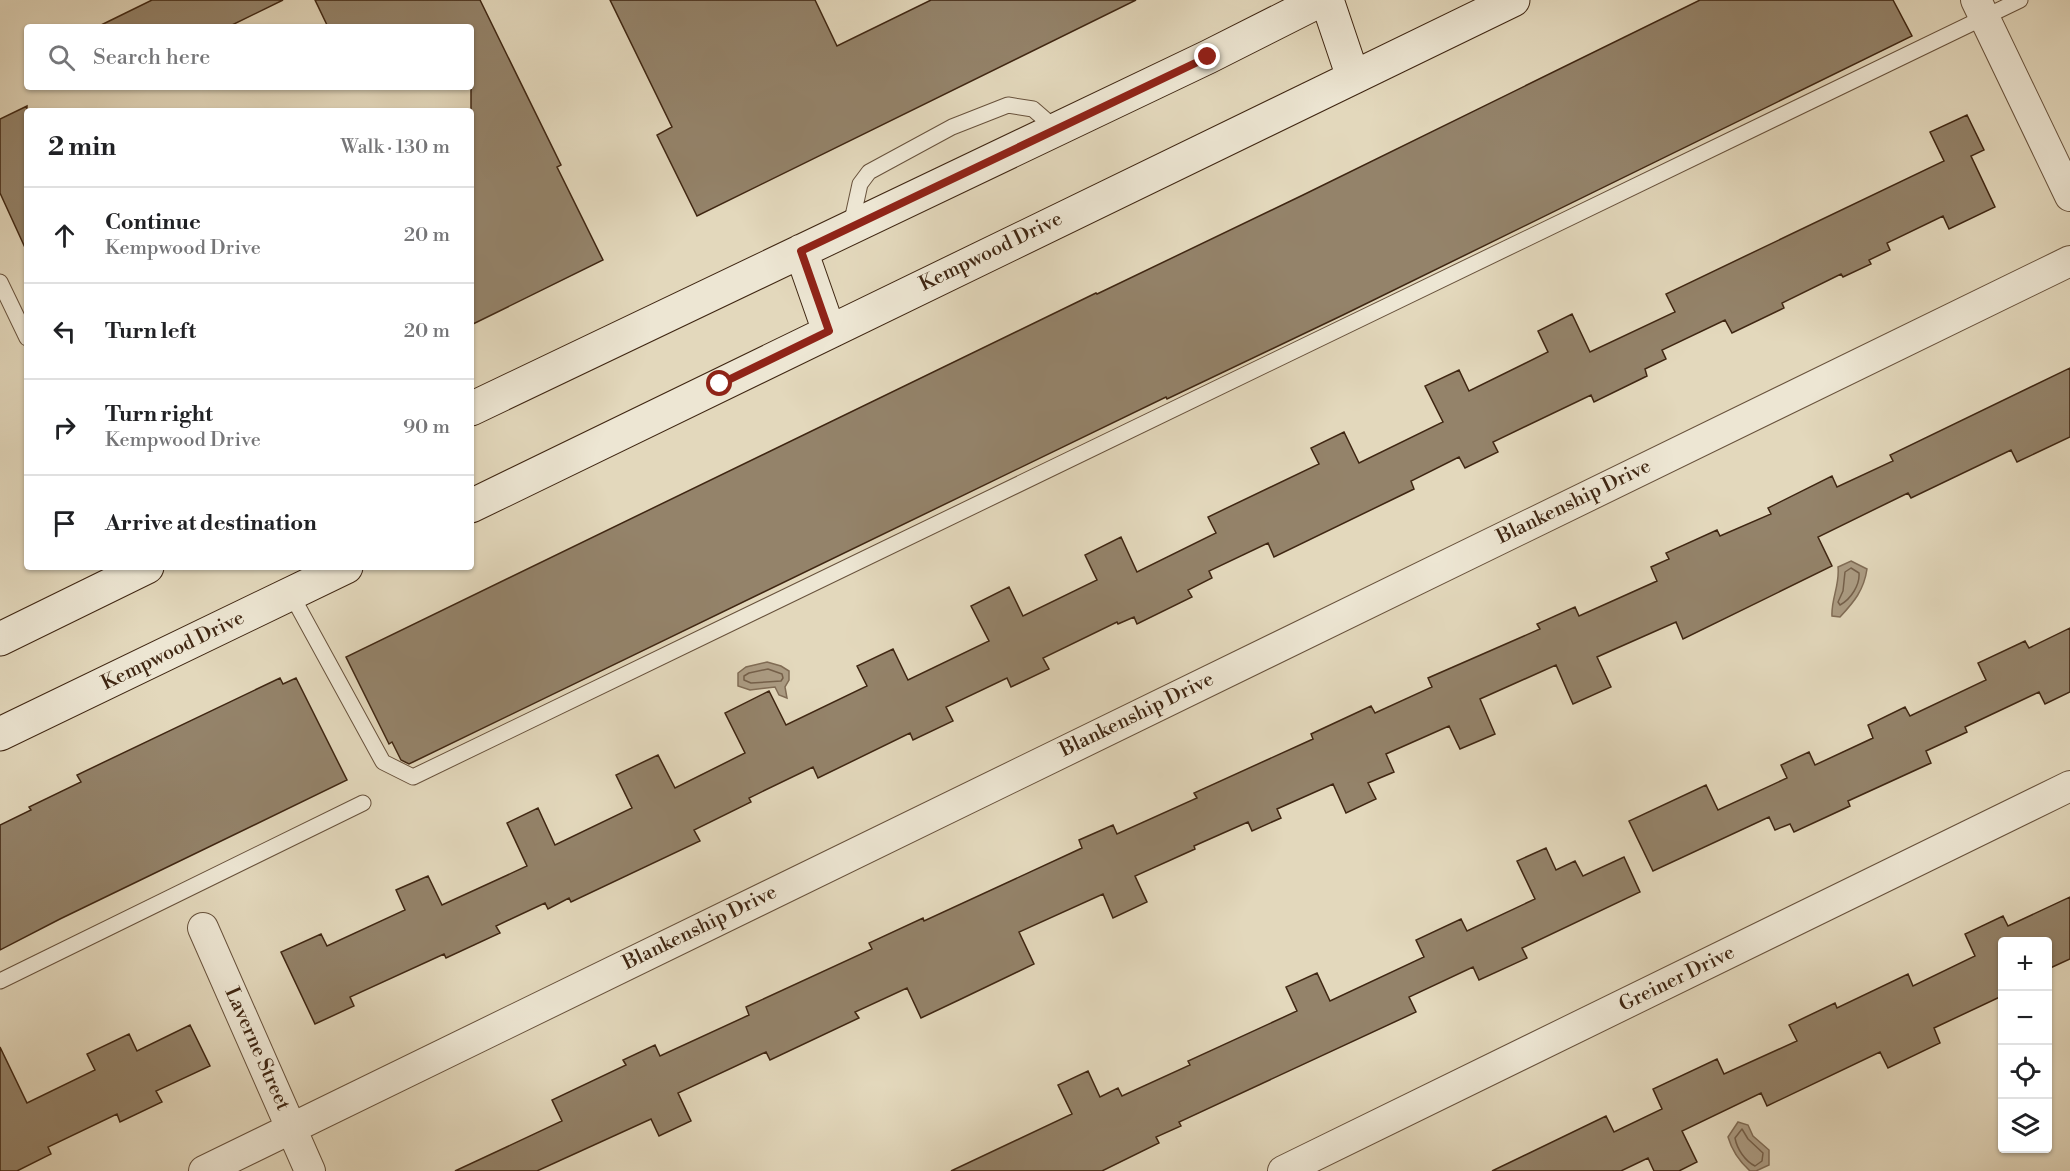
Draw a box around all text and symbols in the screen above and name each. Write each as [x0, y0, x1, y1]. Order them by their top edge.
search box [24, 24, 474, 90]
icon: search [45, 41, 78, 74]
route end [1194, 43, 1220, 69]
text: Search here [93, 44, 210, 71]
text: 2 min [48, 131, 116, 163]
text: Walk · 130 m [341, 135, 450, 160]
street label: Kempwood Drive [915, 207, 1067, 297]
text: Continue [105, 209, 201, 236]
icon: ahead [48, 219, 81, 252]
text: 20 m [404, 223, 450, 248]
text: Kempwood Drive [105, 236, 261, 261]
icon: left [48, 315, 81, 348]
text: Turn left [105, 318, 196, 345]
text: 20 m [404, 319, 450, 344]
route start [706, 370, 732, 396]
text: Turn right [105, 401, 213, 428]
icon: right [48, 411, 81, 444]
text: 90 m [403, 415, 450, 440]
text: Kempwood Drive [105, 428, 261, 453]
street label: Blankenship Drive [1492, 454, 1655, 551]
icon: arrive [48, 507, 81, 540]
text: Arrive at destination [105, 510, 317, 537]
street label: Kempwood Drive [97, 606, 249, 696]
street label: Blankenship Drive [1055, 667, 1218, 764]
street label: Blankenship Drive [618, 880, 781, 977]
map controls [1998, 937, 2052, 1153]
button: + [1998, 937, 2052, 991]
street label: Greiner Drive [1615, 940, 1739, 1018]
street label: Laverne Street [219, 983, 295, 1115]
button: − [1998, 991, 2052, 1045]
button: locate [1998, 1045, 2052, 1099]
button: layers [1998, 1099, 2052, 1153]

